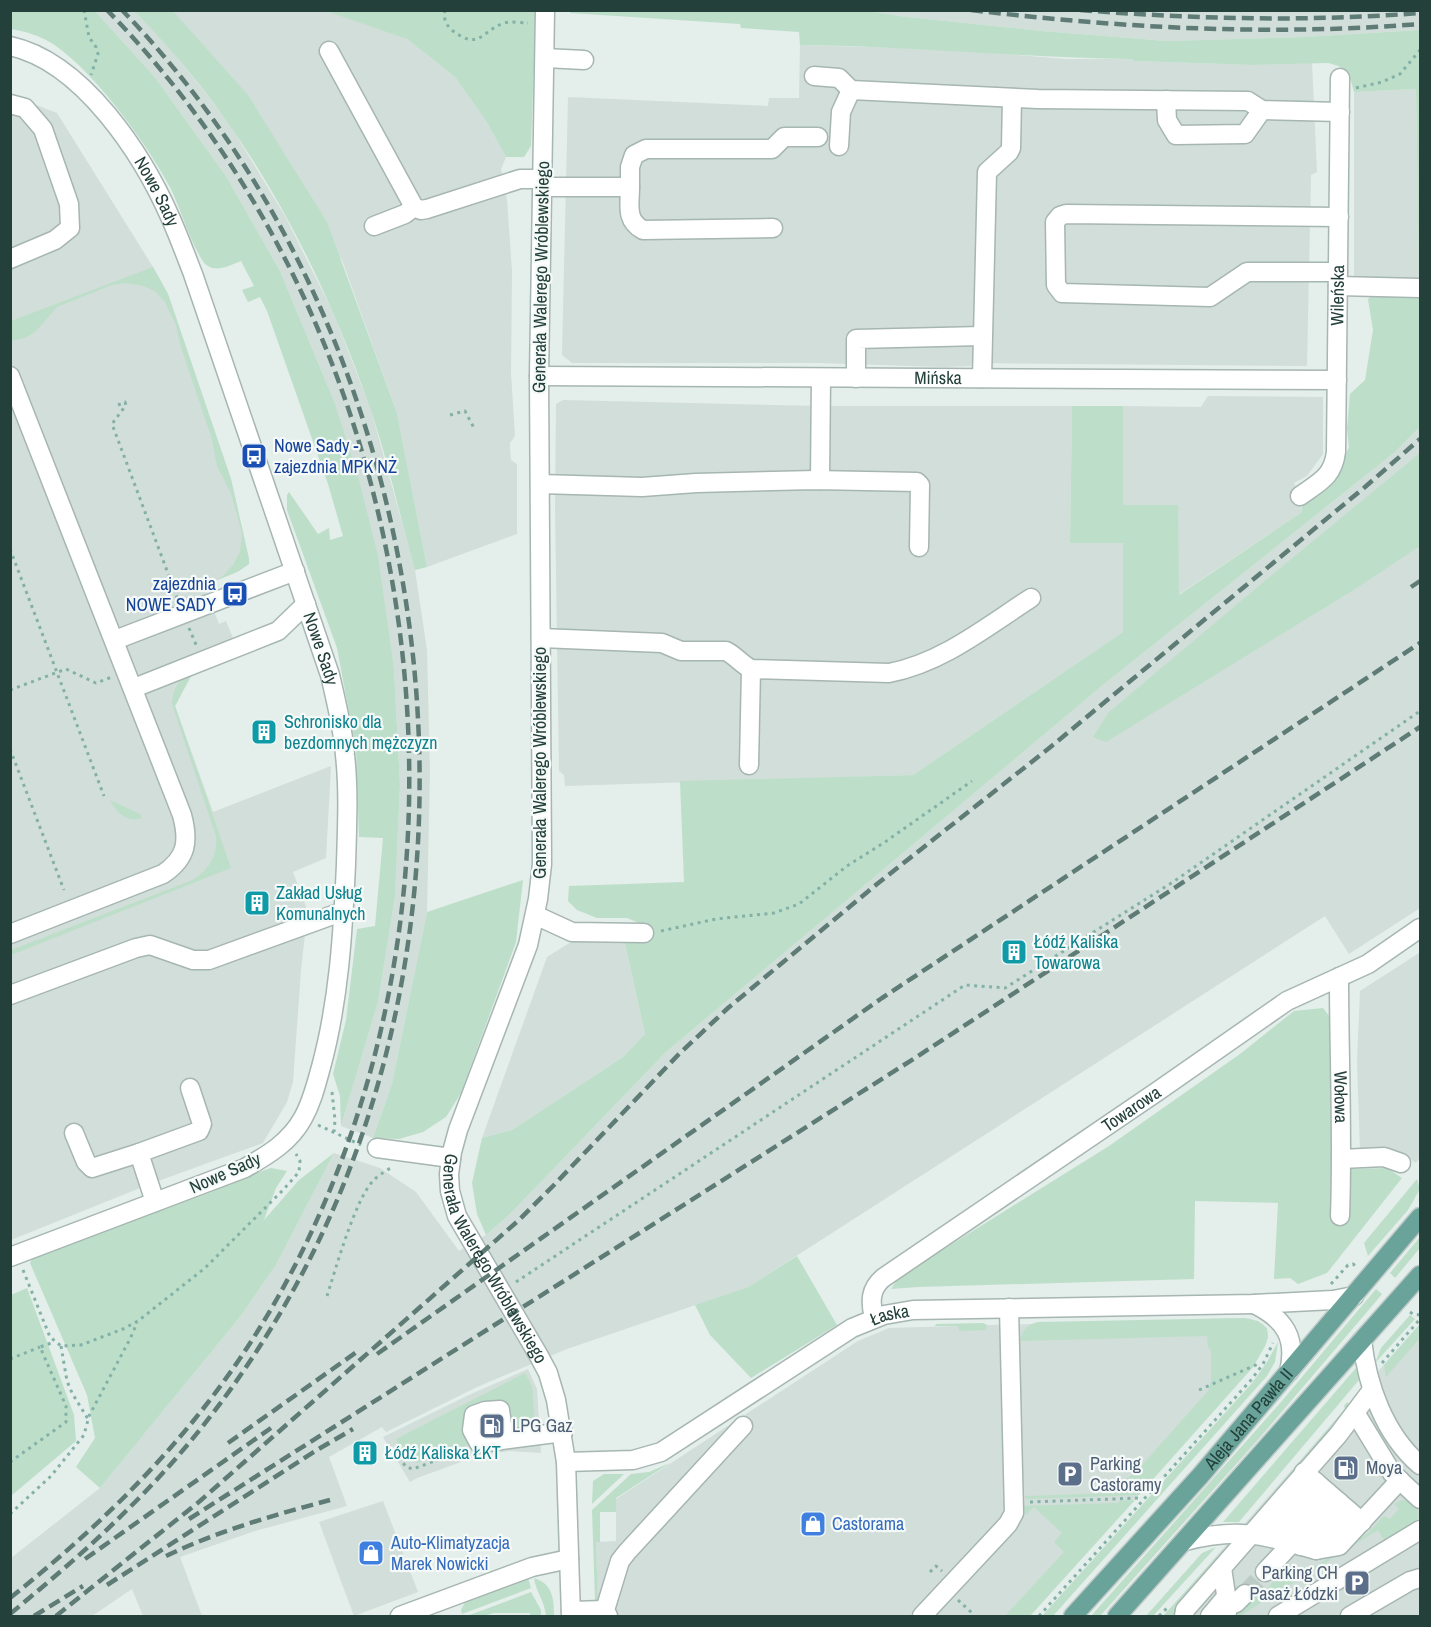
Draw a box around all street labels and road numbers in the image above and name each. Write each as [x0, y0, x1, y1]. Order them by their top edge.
street label: Nowe Sady [129, 152, 186, 231]
street label: Generała Walerego Wróblewskiego [526, 161, 555, 393]
street label: Wileńska [1324, 265, 1350, 326]
street label: Mińska [914, 365, 962, 390]
street label: Nowe Sady [297, 609, 345, 688]
street label: Generała Walerego Wróblewskiego [527, 647, 552, 879]
street label: Wołowa [1328, 1071, 1354, 1123]
street label: Towarowa [1097, 1080, 1166, 1138]
street label: Nowe Sady [185, 1146, 265, 1199]
street label: Generała Walerego Wróblewskiego [437, 1152, 554, 1368]
street label: Łaska [866, 1298, 911, 1331]
street label: Aleja Jana Pawła II [1197, 1363, 1298, 1475]

